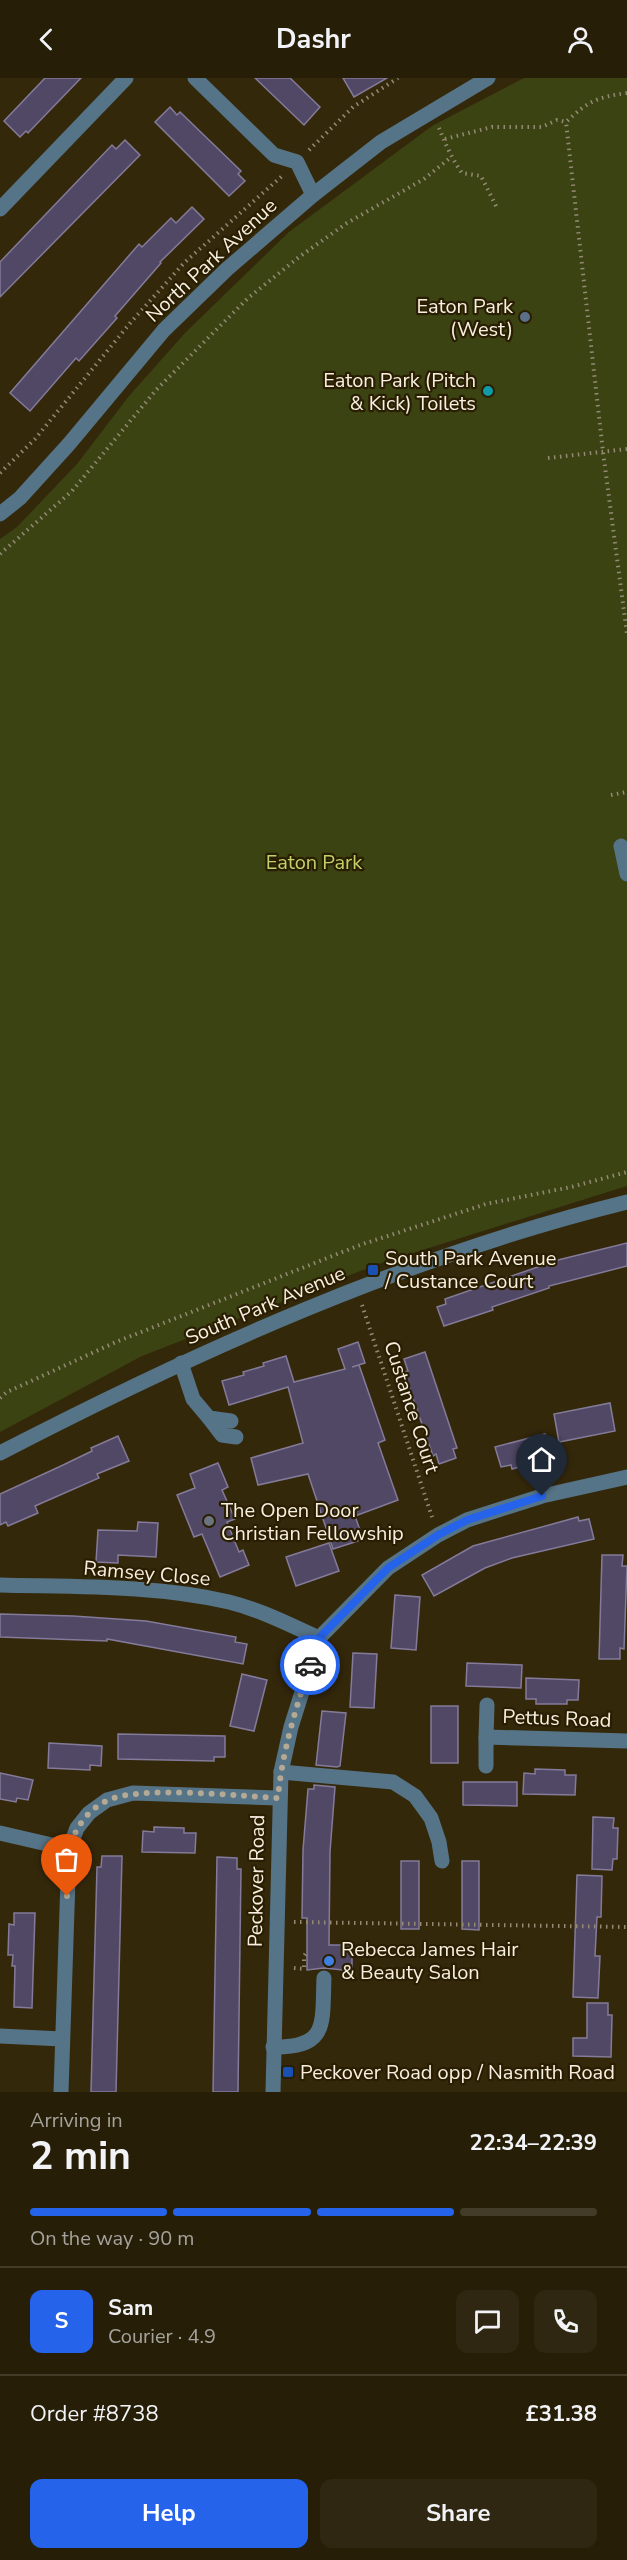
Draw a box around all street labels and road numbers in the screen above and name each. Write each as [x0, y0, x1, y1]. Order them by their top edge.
street label: North Park Avenue [140, 192, 283, 328]
street label: South Park Avenue [181, 1260, 349, 1351]
street label: Custance Court [377, 1338, 446, 1478]
street label: Ramsey Close [82, 1555, 212, 1592]
street label: Pettus Road [502, 1703, 612, 1734]
street label: Peckover Road [242, 1815, 271, 1947]

